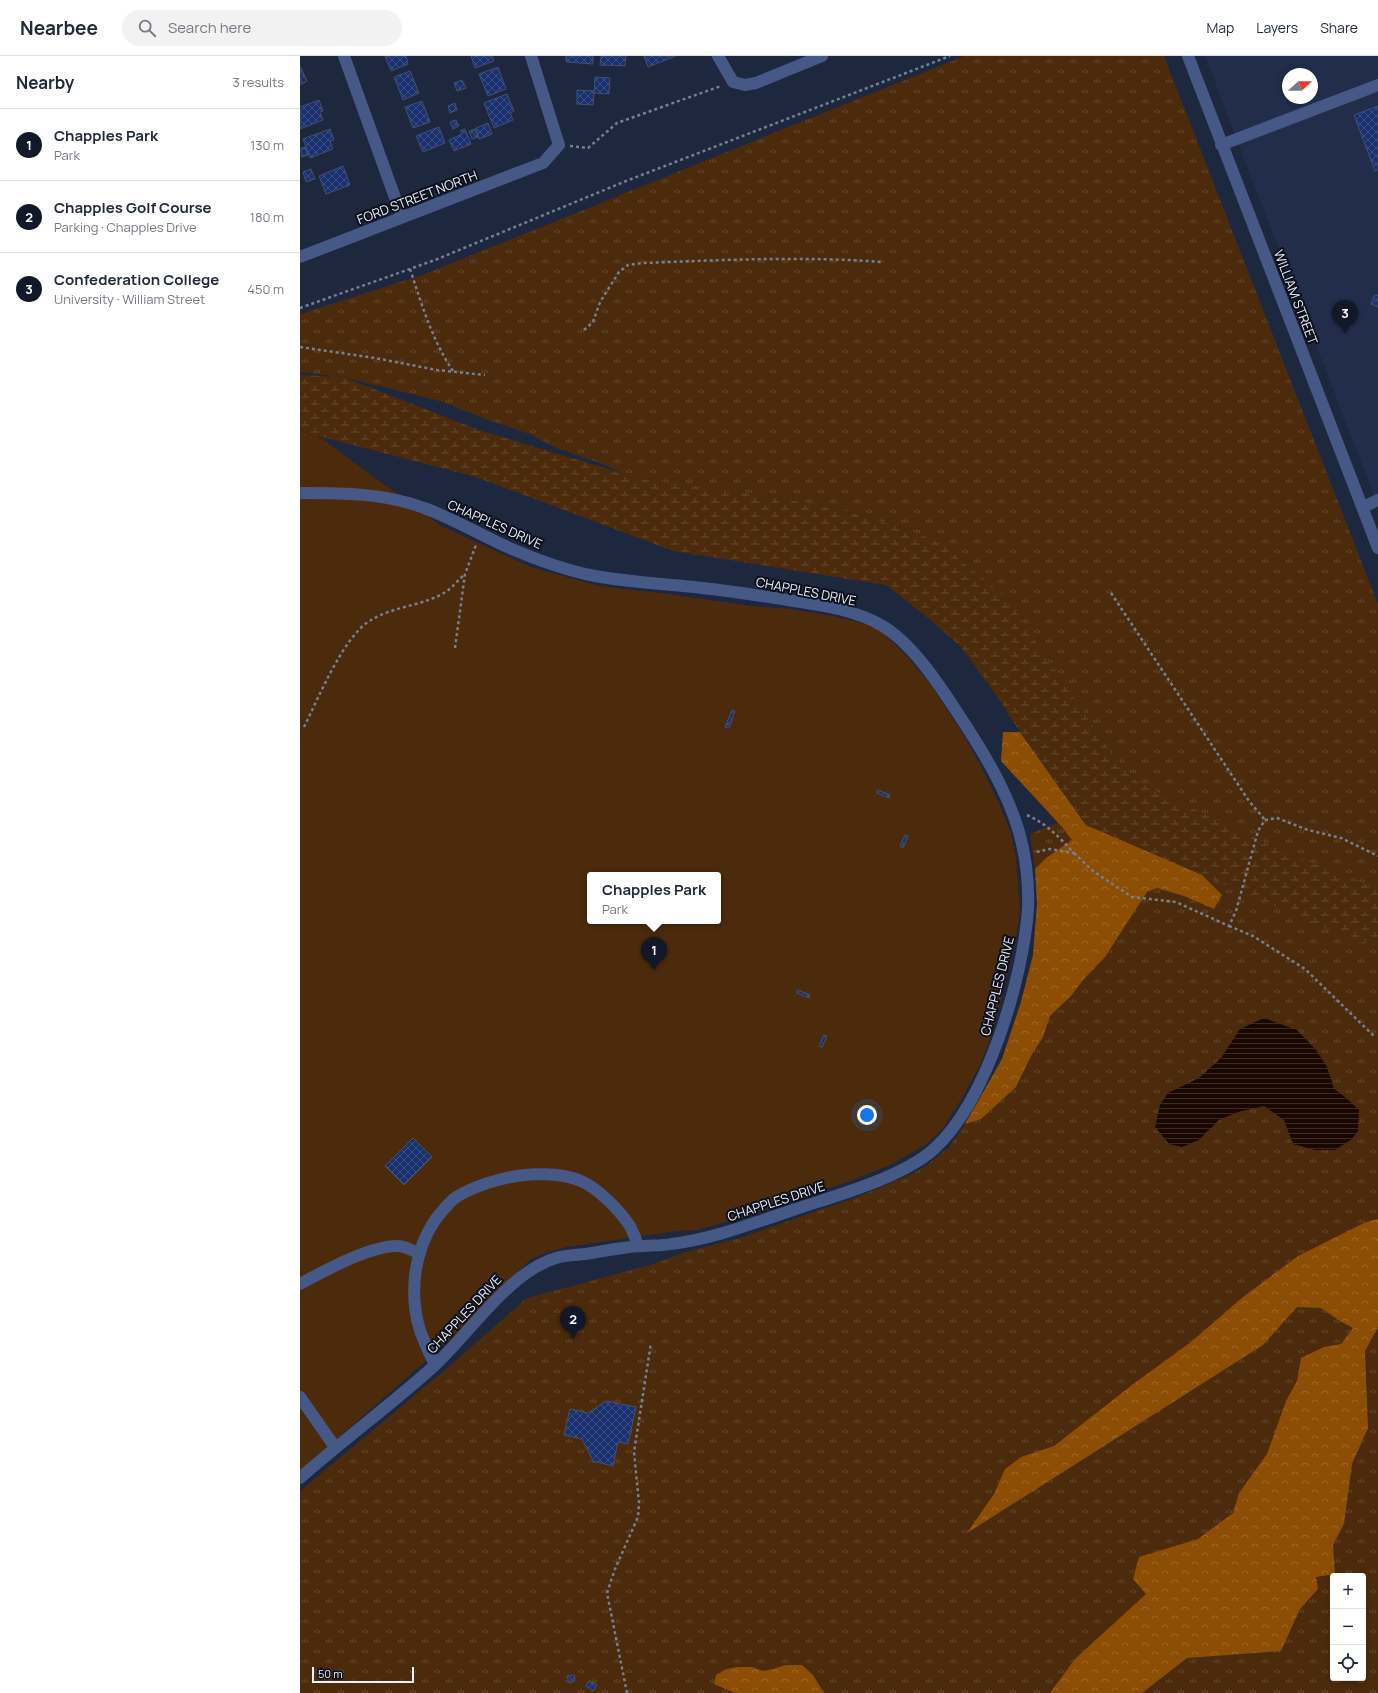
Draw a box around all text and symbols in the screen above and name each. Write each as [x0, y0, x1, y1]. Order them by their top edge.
search box [122, 10, 402, 46]
text: Nearbee [20, 15, 98, 41]
icon: search [136, 17, 158, 39]
text: Search here [168, 17, 251, 38]
text: Map [1206, 18, 1234, 37]
text: Layers [1256, 18, 1298, 37]
text: Share [1320, 18, 1358, 37]
north arrow [1282, 68, 1318, 104]
text: Nearby [16, 71, 74, 94]
text: 3 results [232, 73, 284, 91]
text: Chapples Park [54, 125, 158, 146]
text: 1 [26, 136, 32, 154]
text: 130 m [250, 136, 284, 154]
text: Park [54, 146, 80, 164]
street label: FORD STREET NORTH [354, 166, 480, 228]
text: Chapples Golf Course [54, 197, 212, 218]
text: 2 [25, 208, 33, 226]
text: 180 m [250, 208, 284, 226]
text: Parking · Chapples Drive [54, 218, 197, 236]
street label: WILLIAM STREET [1270, 247, 1322, 347]
text: Confederation College [54, 269, 219, 290]
text: 3 [25, 280, 33, 298]
text: 450 m [247, 280, 284, 298]
text: University · William Street [54, 290, 205, 308]
pin: 3 [1332, 300, 1358, 333]
street label: CHAPPLES DRIVE [445, 495, 545, 553]
street label: CHAPPLES DRIVE [754, 572, 858, 610]
popup [587, 872, 721, 924]
text: Chapples Park [602, 879, 706, 900]
text: Park [602, 900, 628, 918]
street label: CHAPPLES DRIVE [976, 934, 1018, 1038]
pin: 1 [641, 937, 667, 970]
your location [857, 1105, 877, 1125]
street label: CHAPPLES DRIVE [725, 1177, 827, 1225]
street label: CHAPPLES DRIVE [423, 1271, 505, 1357]
pin: 2 [560, 1306, 586, 1339]
map controls [1330, 1573, 1366, 1681]
button: + [1330, 1573, 1366, 1609]
button: − [1330, 1609, 1366, 1645]
button: locate [1330, 1645, 1366, 1681]
scale bar [312, 1665, 414, 1684]
text: 50 m [318, 1666, 343, 1681]

